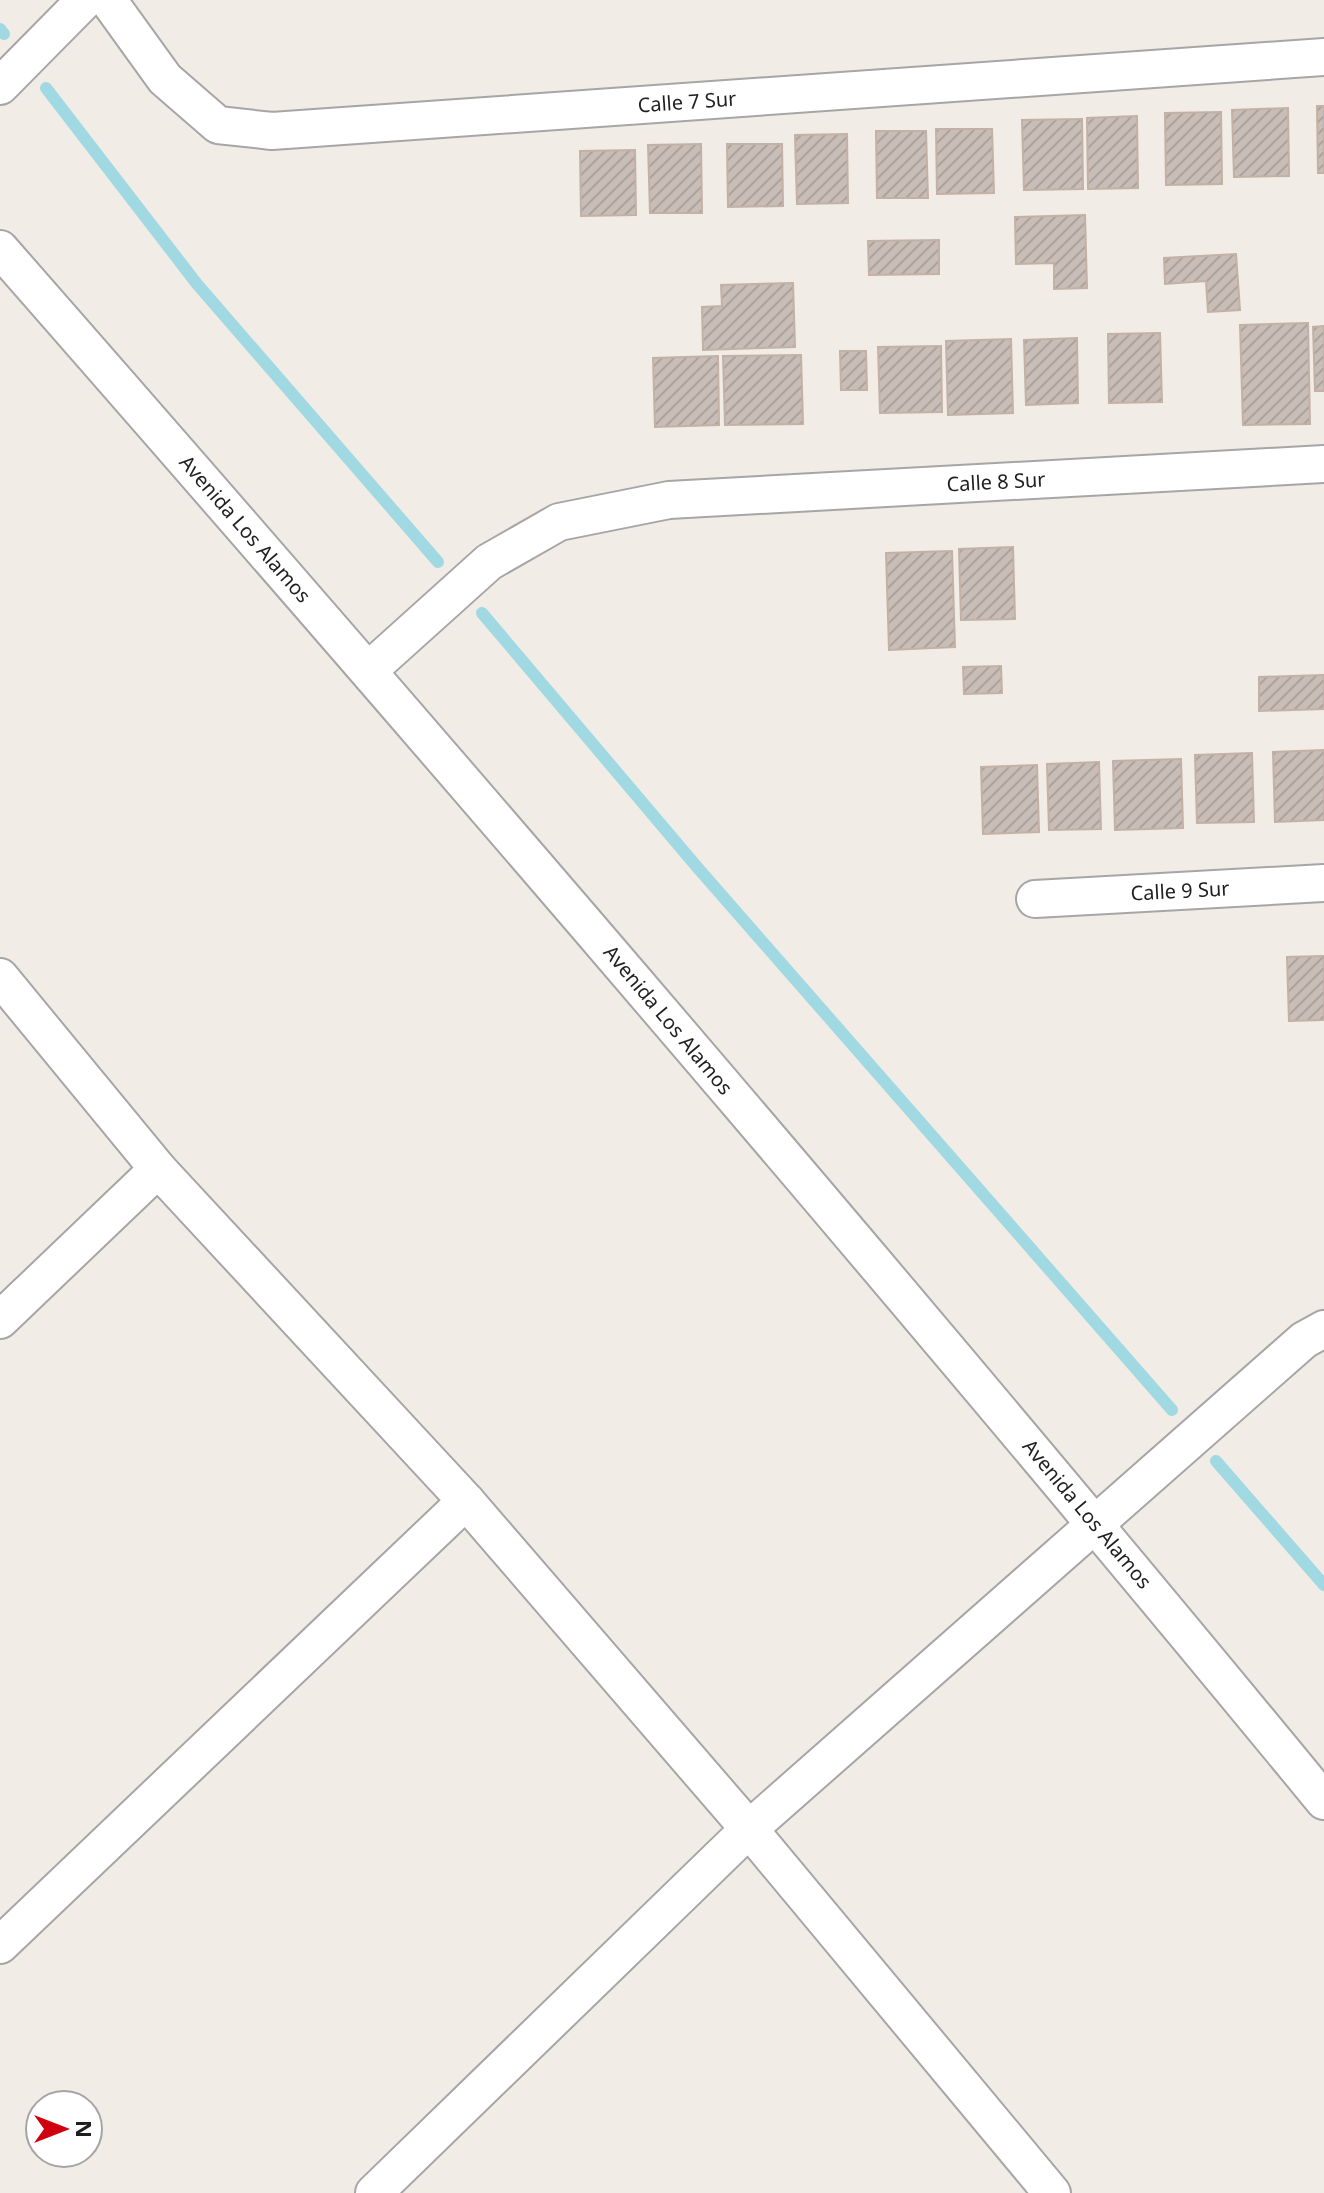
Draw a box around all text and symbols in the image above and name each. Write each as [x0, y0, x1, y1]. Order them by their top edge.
street label: Calle 7 Sur [637, 85, 737, 118]
street label: Avenida Los Alamos [174, 449, 317, 608]
street label: Calle 8 Sur [946, 465, 1046, 498]
street label: Calle 9 Sur [1130, 874, 1230, 907]
street label: Avenida Los Alamos [598, 939, 739, 1100]
street label: Avenida Los Alamos [1017, 1433, 1158, 1594]
north arrow [24, 2089, 104, 2169]
text: N [70, 2120, 100, 2138]

